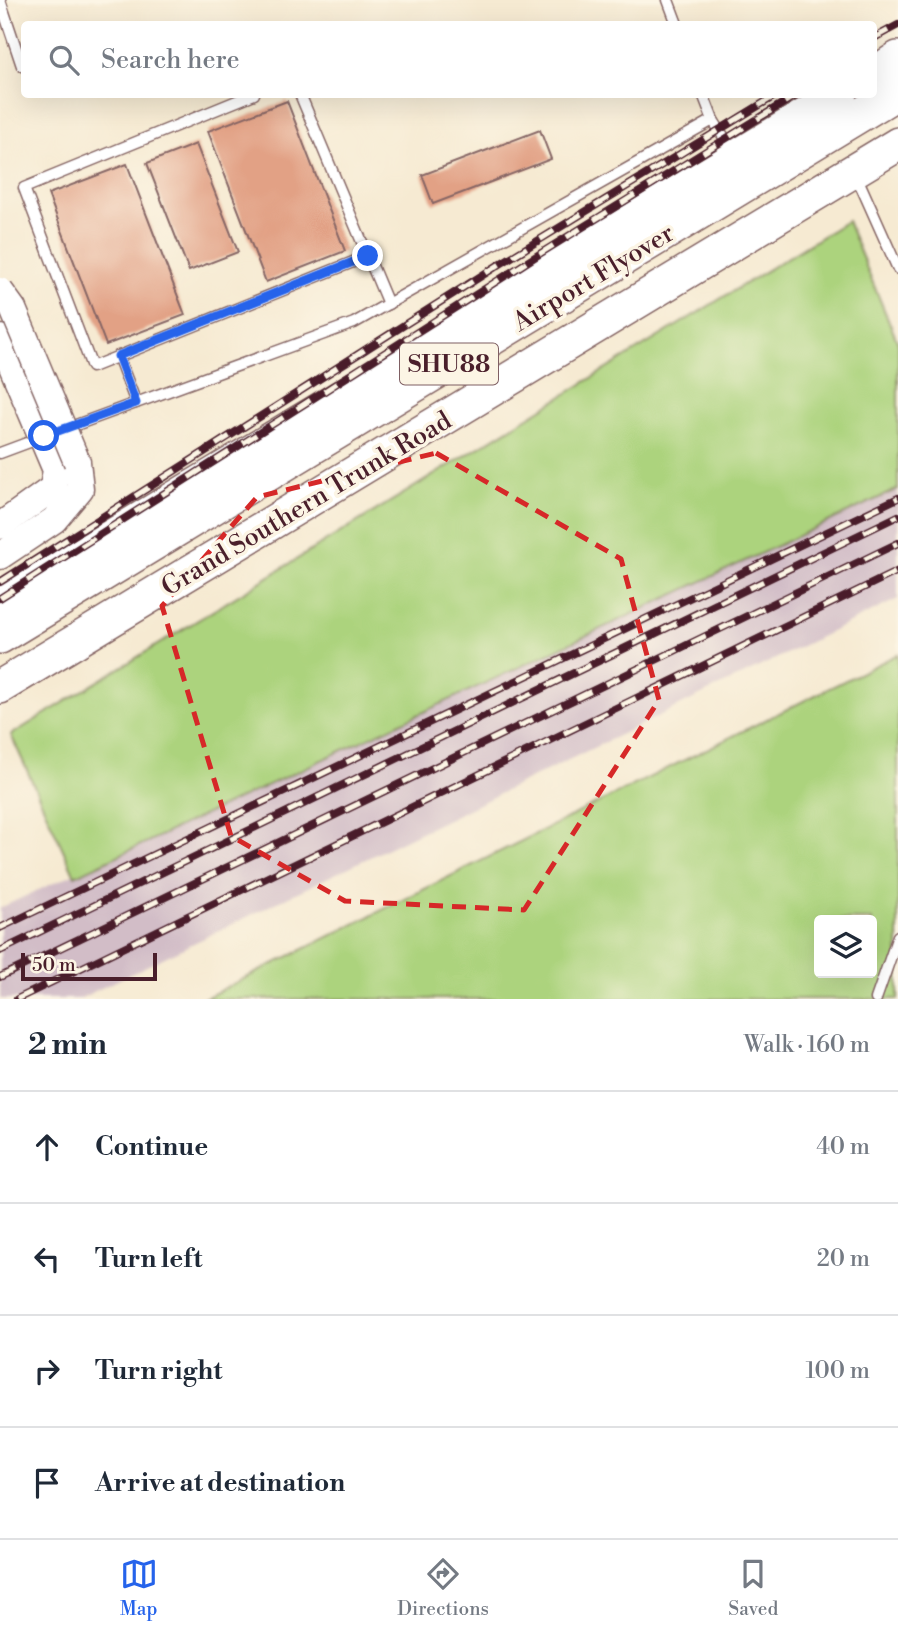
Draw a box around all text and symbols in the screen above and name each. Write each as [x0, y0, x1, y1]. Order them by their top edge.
search box [21, 21, 877, 98]
icon: search [45, 41, 83, 79]
text: Search here [101, 44, 240, 76]
street label: Airport Flyover [506, 217, 680, 339]
route end [352, 240, 383, 271]
road number: SHU88 [400, 344, 498, 384]
street label: Grand Southern Trunk Road [156, 404, 458, 603]
route start [28, 420, 59, 451]
map controls [814, 915, 877, 978]
button: layers [814, 915, 877, 978]
scale bar [21, 950, 158, 982]
text: 50 m [32, 953, 76, 977]
text: 2 min [28, 1026, 107, 1064]
text: Walk · 160 m [744, 1031, 870, 1059]
icon: ahead [28, 1128, 66, 1166]
text: Continue [95, 1131, 208, 1163]
text: 40 m [816, 1133, 870, 1161]
icon: left [28, 1240, 66, 1278]
text: Turn left [95, 1243, 203, 1275]
text: 20 m [817, 1245, 870, 1273]
icon: right [28, 1352, 66, 1390]
text: Turn right [95, 1355, 223, 1387]
text: 100 m [805, 1357, 870, 1385]
icon: arrive [28, 1464, 66, 1502]
text: Arrive at destination [95, 1467, 345, 1499]
tab: Map [120, 1555, 158, 1621]
tab: Directions [397, 1555, 489, 1621]
tab: Saved [728, 1555, 778, 1621]

